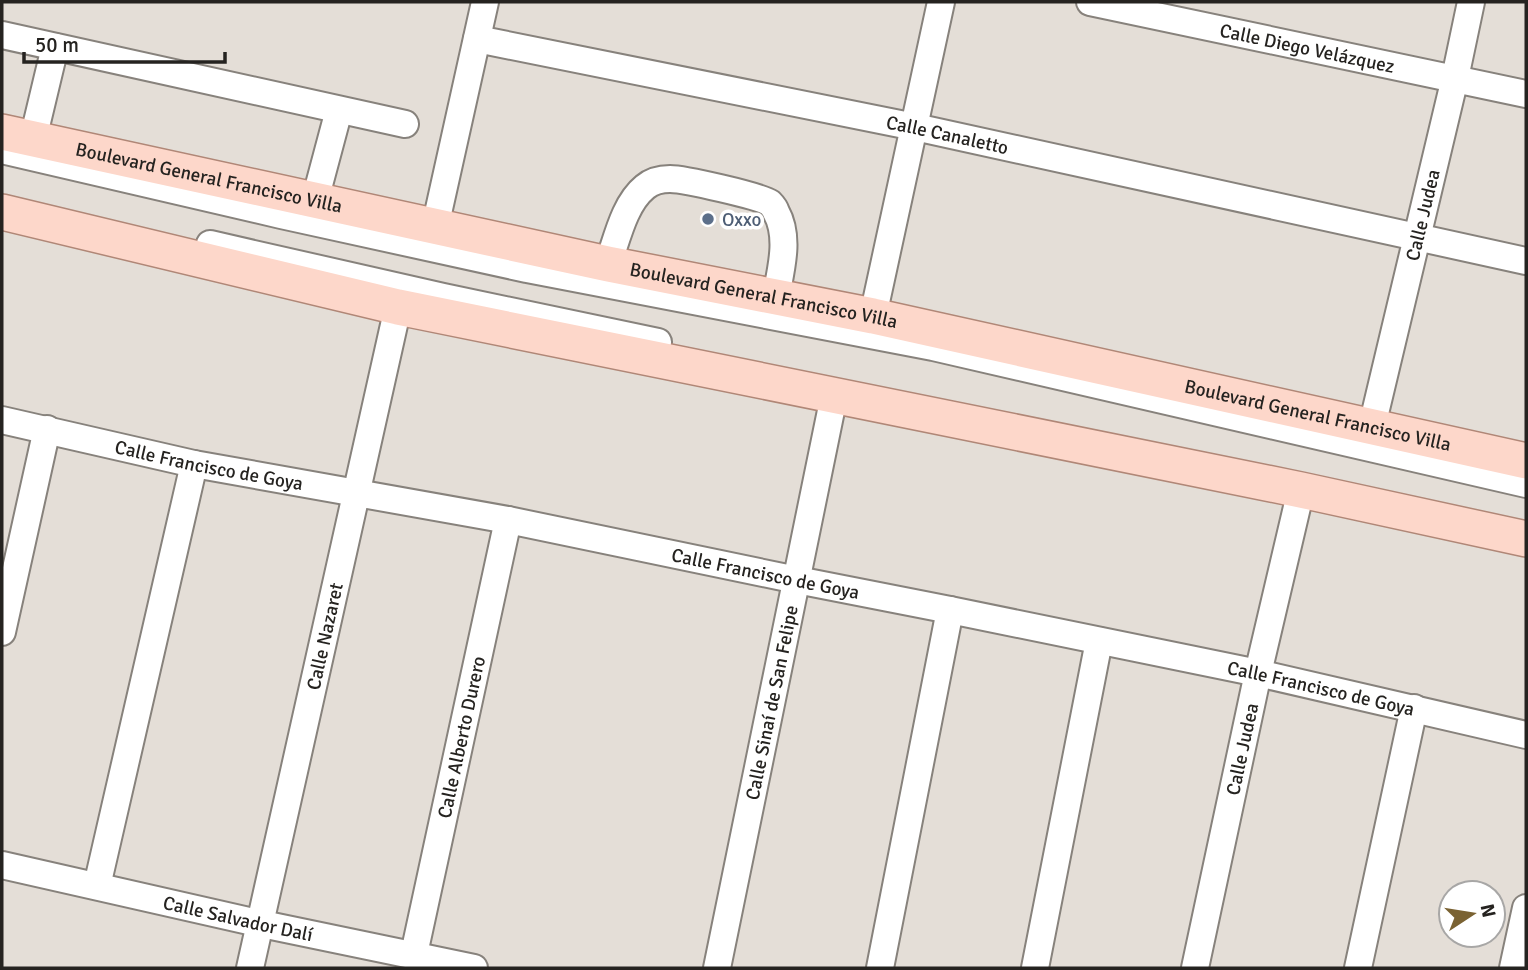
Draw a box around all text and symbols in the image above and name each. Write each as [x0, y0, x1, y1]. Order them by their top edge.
street label: Calle Diego Velázquez [1217, 19, 1397, 79]
scale bar [24, 21, 226, 65]
text: 50 m [35, 32, 79, 58]
street label: Calle Canaletto [884, 111, 1011, 160]
street label: Boulevard General Francisco Villa [73, 137, 345, 219]
street label: Calle Judea [1401, 167, 1446, 263]
place label: Oxxo [722, 208, 761, 232]
marker: Oxxo [700, 211, 716, 227]
street label: Boulevard General Francisco Villa [628, 258, 900, 334]
street label: Boulevard General Francisco Villa [1182, 375, 1453, 457]
street label: Calle Francisco de Goya [113, 435, 305, 496]
street label: Calle Francisco de Goya [669, 543, 861, 605]
street label: Calle Nazaret [302, 580, 349, 692]
street label: Calle Sinaí de San Felipe [741, 603, 804, 802]
street label: Calle Alberto Durero [433, 654, 491, 821]
street label: Calle Francisco de Goya [1225, 656, 1417, 722]
street label: Calle Judea [1221, 701, 1264, 797]
north arrow [1437, 879, 1507, 949]
street label: Calle Salvador Dalí [161, 891, 316, 947]
text: N [1475, 902, 1501, 920]

